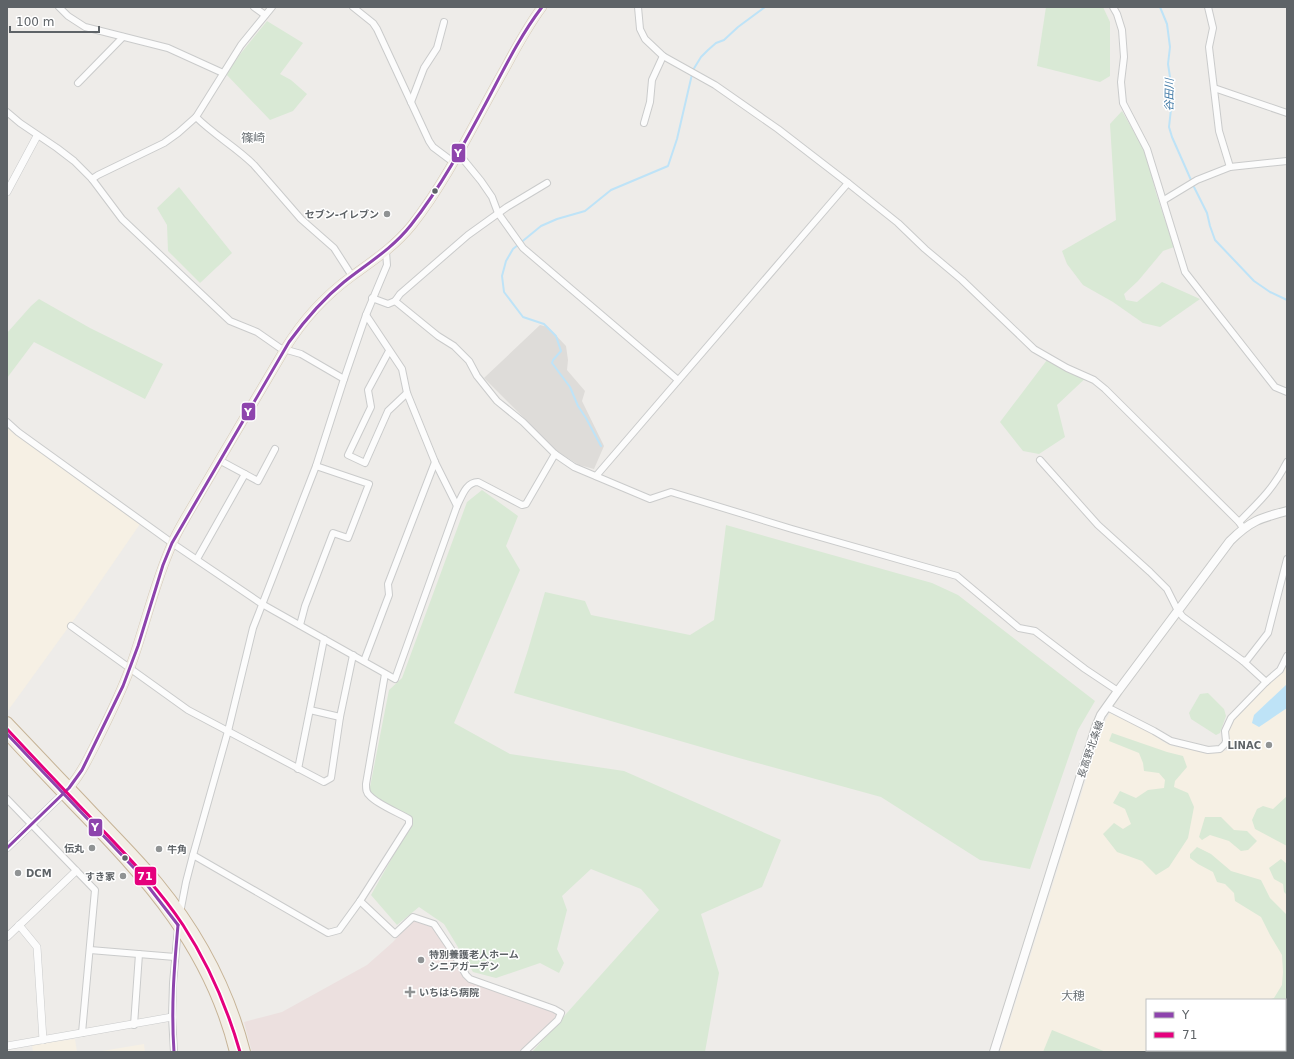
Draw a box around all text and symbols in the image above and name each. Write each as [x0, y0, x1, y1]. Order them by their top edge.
scale bar [10, 8, 99, 34]
text: 100 m [16, 15, 54, 29]
water label: 谷田川 [1163, 77, 1176, 112]
district label: 篠崎 [241, 131, 265, 145]
line badge: Y [451, 143, 466, 163]
text: Y [453, 147, 463, 160]
unlabelled marker [430, 186, 440, 196]
place label: セブン-イレブン [305, 209, 379, 220]
marker: セブン-イレブン [382, 209, 392, 219]
line badge: Y [241, 402, 256, 421]
text: Y [243, 406, 253, 419]
street label: 長高野北条線 [1076, 719, 1105, 779]
place label: LINAC [1227, 740, 1261, 751]
marker: LINAC [1264, 740, 1274, 750]
line badge: Y [88, 818, 103, 837]
text: Y [90, 821, 100, 834]
place label: 伝丸 [64, 843, 84, 854]
marker: 伝丸 [87, 843, 97, 853]
marker: 牛角 [154, 844, 164, 854]
place label: 牛角 [167, 844, 187, 855]
unlabelled marker [120, 853, 130, 863]
line badge: 71 [134, 866, 157, 886]
marker: DCM [13, 868, 23, 878]
place label: DCM [26, 868, 52, 879]
text: 71 [137, 870, 153, 883]
place label: すき家 [85, 871, 115, 882]
marker: すき家 [118, 871, 128, 881]
place label: 特別養護老人ホーム シニアガーデン [429, 949, 519, 972]
marker: 特別養護老人ホーム シニアガーデン [416, 955, 426, 965]
marker: いちはら病院 [404, 986, 416, 998]
place label: いちはら病院 [419, 987, 479, 998]
district label: 大穂 [1061, 989, 1085, 1003]
legend [1146, 999, 1286, 1051]
text: Y [1181, 1008, 1190, 1022]
text: 71 [1182, 1028, 1197, 1042]

